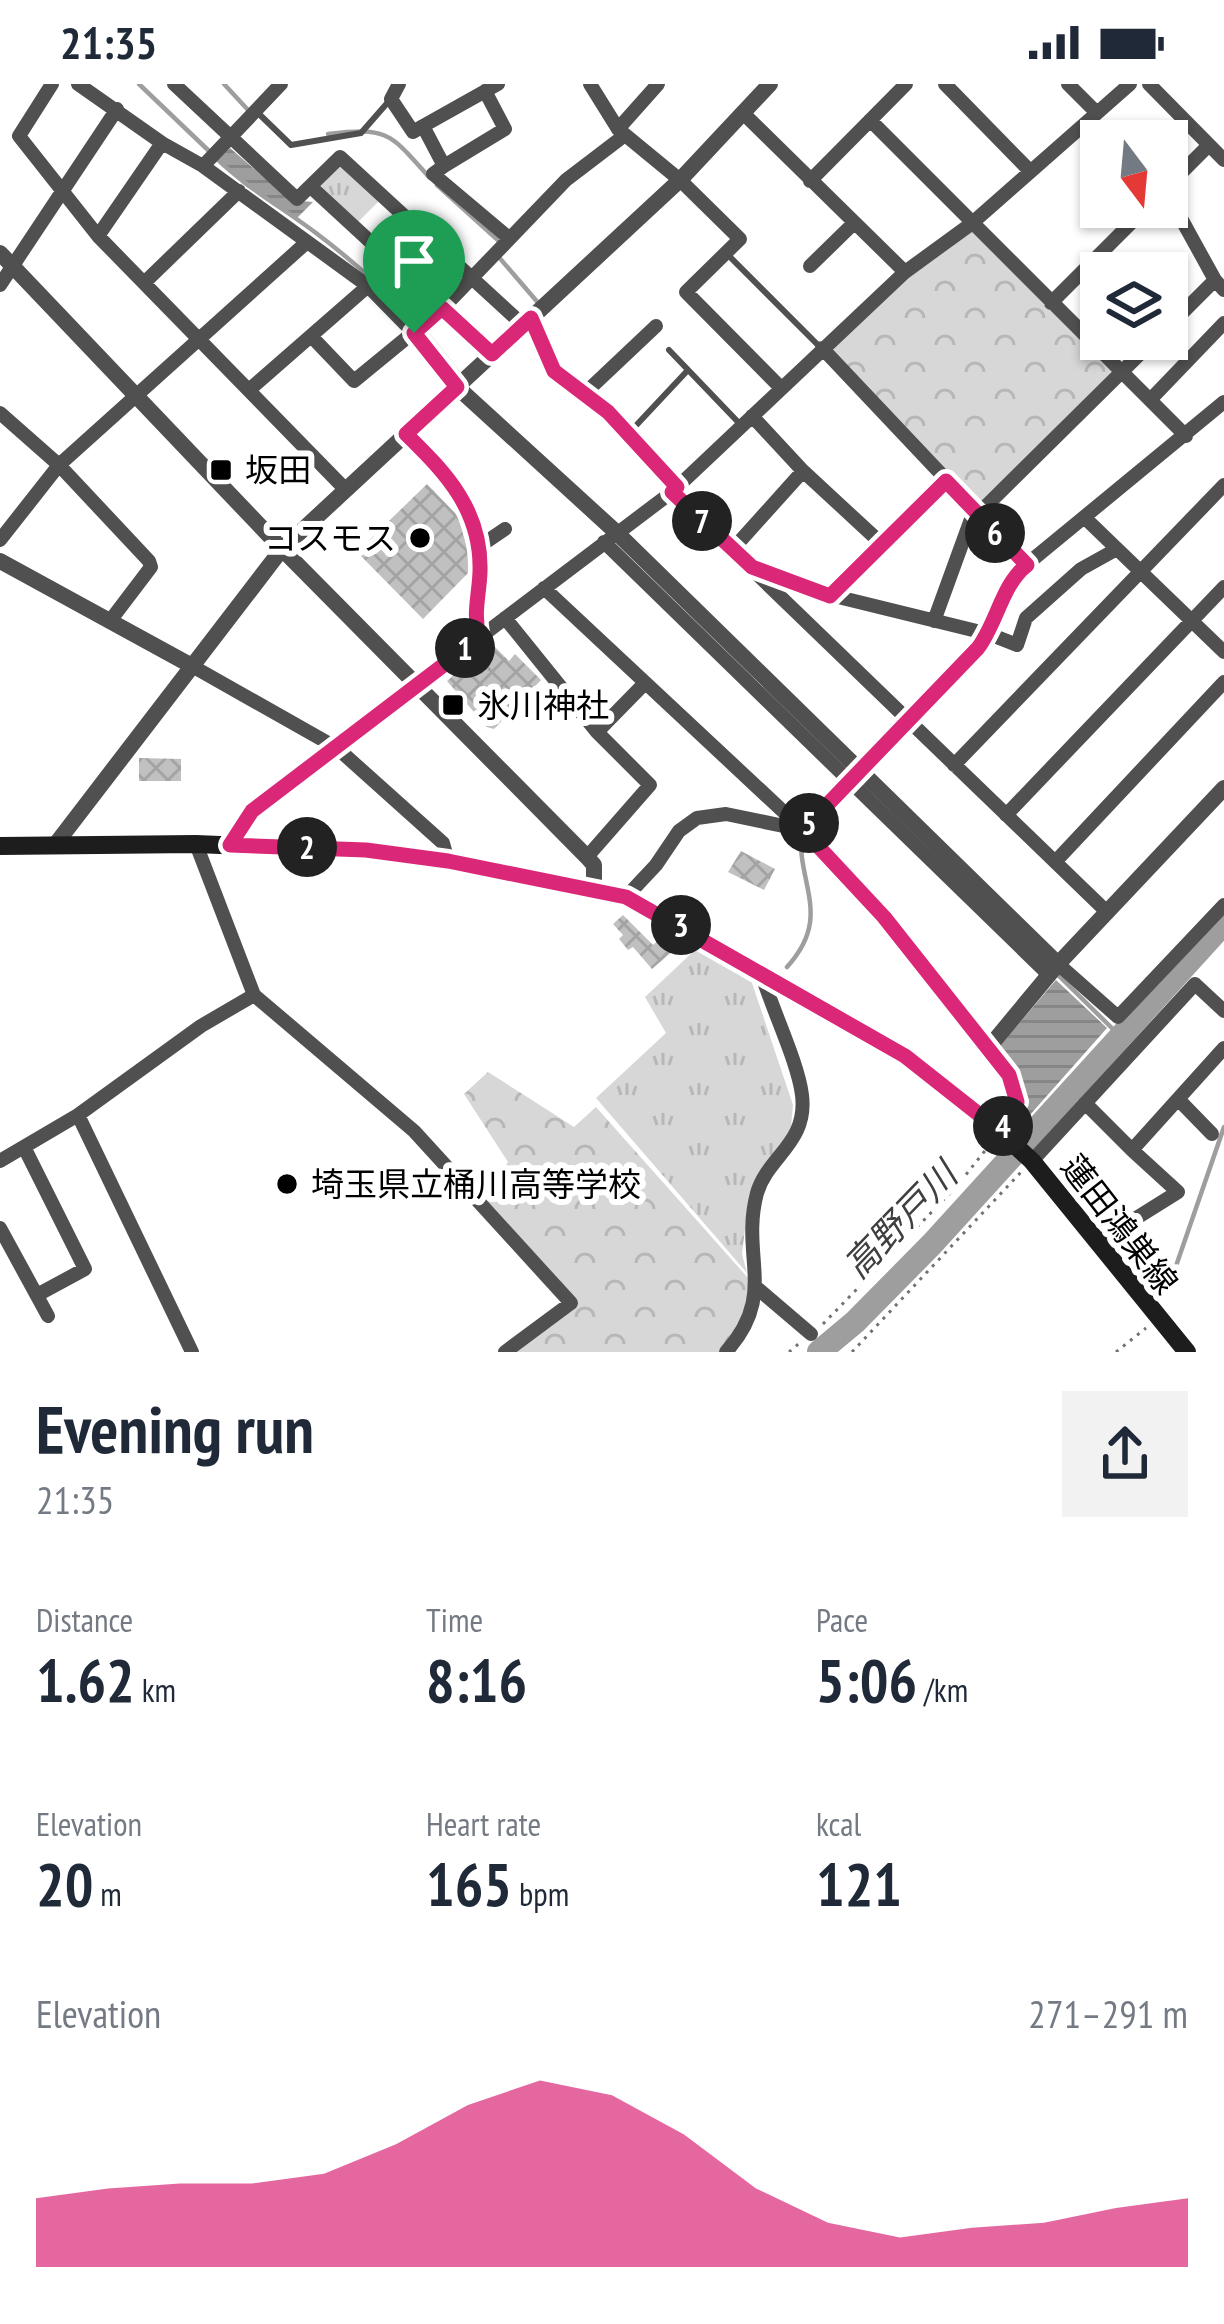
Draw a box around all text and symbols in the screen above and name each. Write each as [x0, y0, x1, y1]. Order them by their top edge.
text: 21:35 [60, 13, 157, 71]
north arrow [1080, 120, 1188, 228]
map controls [1080, 120, 1188, 360]
pin [363, 210, 465, 333]
icon: arrive [381, 228, 447, 294]
button: layers [1080, 252, 1188, 360]
place label: 坂田 [245, 448, 311, 491]
marker: 坂田 [208, 457, 234, 483]
pin: 7 [672, 491, 732, 551]
text: 7 [694, 499, 710, 542]
pin: 6 [965, 503, 1025, 563]
text: 6 [987, 511, 1003, 554]
place label: コスモス [264, 516, 396, 559]
marker: コスモス [407, 525, 433, 551]
pin: 1 [435, 618, 495, 678]
text: 1 [457, 626, 473, 669]
place label: 氷川神社 [477, 683, 609, 726]
marker: 氷川神社 [440, 692, 466, 718]
pin: 5 [779, 793, 839, 853]
text: 5 [801, 801, 817, 844]
pin: 2 [277, 817, 337, 877]
text: 2 [299, 825, 315, 868]
pin: 3 [651, 895, 711, 955]
text: 3 [673, 903, 689, 946]
pin: 4 [973, 1096, 1033, 1156]
text: 4 [995, 1104, 1011, 1147]
street label: 蓮田鴻巣線 [1053, 1145, 1188, 1302]
water label: 高野戸川 [833, 1149, 969, 1288]
place label: 埼玉県立桶川高等学校 [311, 1162, 641, 1205]
marker: 埼玉県立桶川高等学校 [274, 1171, 300, 1197]
text: Evening run [36, 1386, 314, 1471]
button: share [1062, 1391, 1188, 1517]
text: 21:35 [36, 1474, 114, 1525]
text: Distance [36, 1598, 133, 1641]
text: Time [426, 1598, 483, 1641]
text: Pace [816, 1598, 868, 1641]
text: 1.62 [36, 1641, 135, 1719]
text: 8:16 [426, 1641, 527, 1719]
text: 5:06 [816, 1641, 917, 1719]
text: km [135, 1668, 176, 1711]
text: /km [917, 1668, 968, 1711]
text: Elevation [36, 1802, 142, 1845]
text: Heart rate [426, 1802, 541, 1845]
text: kcal [816, 1802, 861, 1845]
text: 20 [36, 1845, 93, 1923]
text: 165 [426, 1845, 512, 1923]
text: 121 [816, 1845, 902, 1923]
text: m [93, 1872, 122, 1915]
text: bpm [512, 1872, 569, 1915]
text: Elevation [36, 1988, 161, 2039]
text: 271–291 m [1028, 1988, 1188, 2039]

